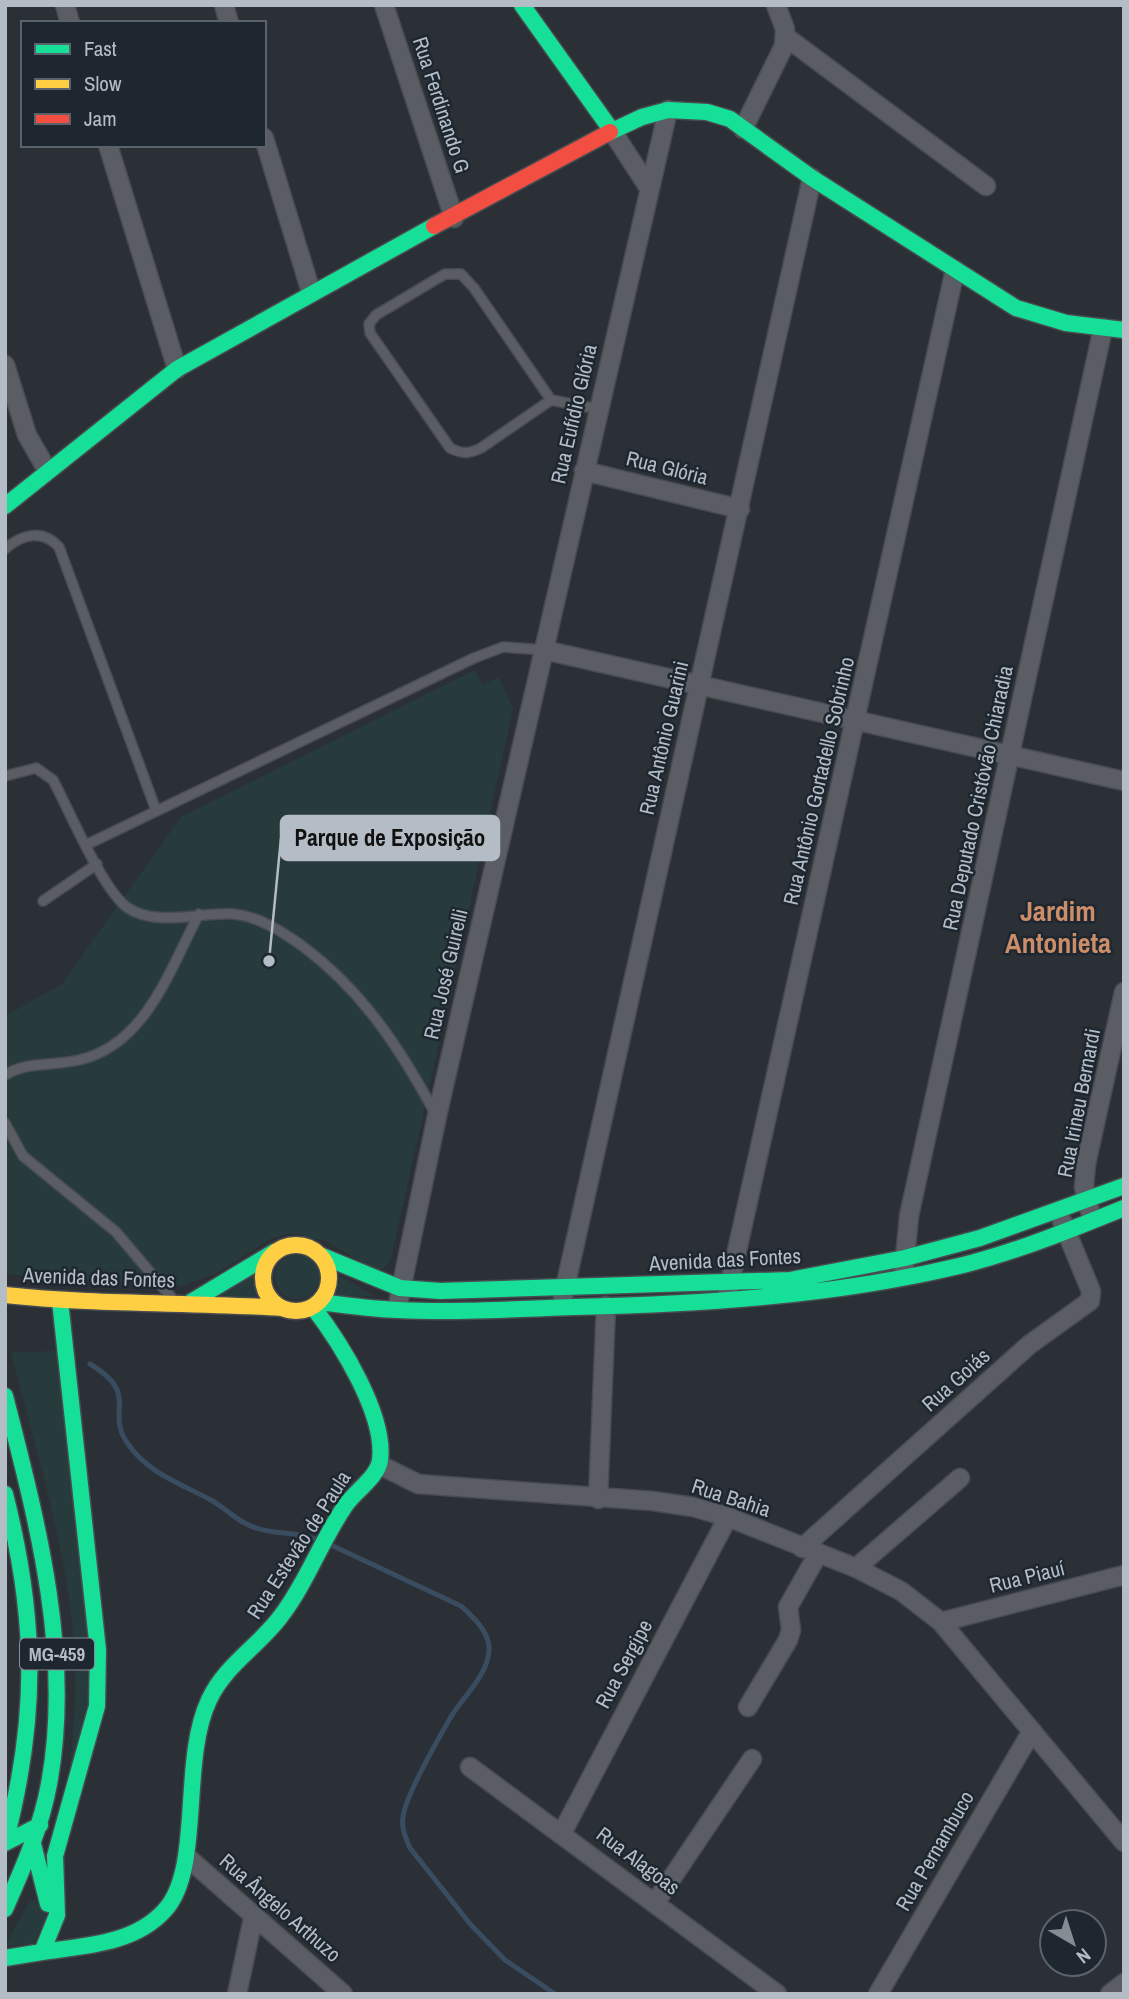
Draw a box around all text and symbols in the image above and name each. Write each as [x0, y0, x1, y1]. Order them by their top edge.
legend [21, 21, 266, 147]
street label: Rua Ferdinando G [406, 33, 477, 177]
text: Fast [84, 34, 117, 63]
text: Slow [84, 69, 122, 98]
text: Jam [84, 104, 117, 133]
street label: Rua Eufídio Glória [543, 341, 604, 487]
street label: Rua Glória [623, 443, 711, 492]
street label: Rua Antônio Gortadello Sobrinho [776, 654, 861, 908]
street label: Rua Antônio Guarini [632, 658, 695, 818]
street label: Rua Deputado Cristóvão Chiaradia [935, 662, 1020, 933]
callout: Parque de Exposição [281, 816, 499, 860]
text: Parque de Exposição [295, 822, 485, 853]
district label: Jardim Antonieta [1005, 892, 1111, 962]
street label: Rua José Guirelli [416, 906, 475, 1042]
street label: Rua Irineu Bernardi [1050, 1026, 1107, 1180]
street label: Avenida das Fontes [647, 1241, 802, 1278]
street label: Avenida das Fontes [22, 1260, 176, 1295]
street label: Rua Goiás [915, 1341, 996, 1418]
street label: Rua Estevão de Paula [240, 1465, 358, 1624]
street label: Rua Bahia [688, 1471, 775, 1524]
street label: Rua Piauí [986, 1553, 1068, 1600]
street label: Rua Sergipe [588, 1614, 659, 1713]
road number: MG-459 [20, 1638, 94, 1670]
street label: Rua Pernambuco [889, 1785, 981, 1916]
street label: Rua Alagoas [591, 1820, 686, 1902]
street label: Rua Ângelo Arthuzo [213, 1847, 347, 1969]
north arrow [1038, 1908, 1108, 1978]
text: N [1071, 1943, 1096, 1970]

